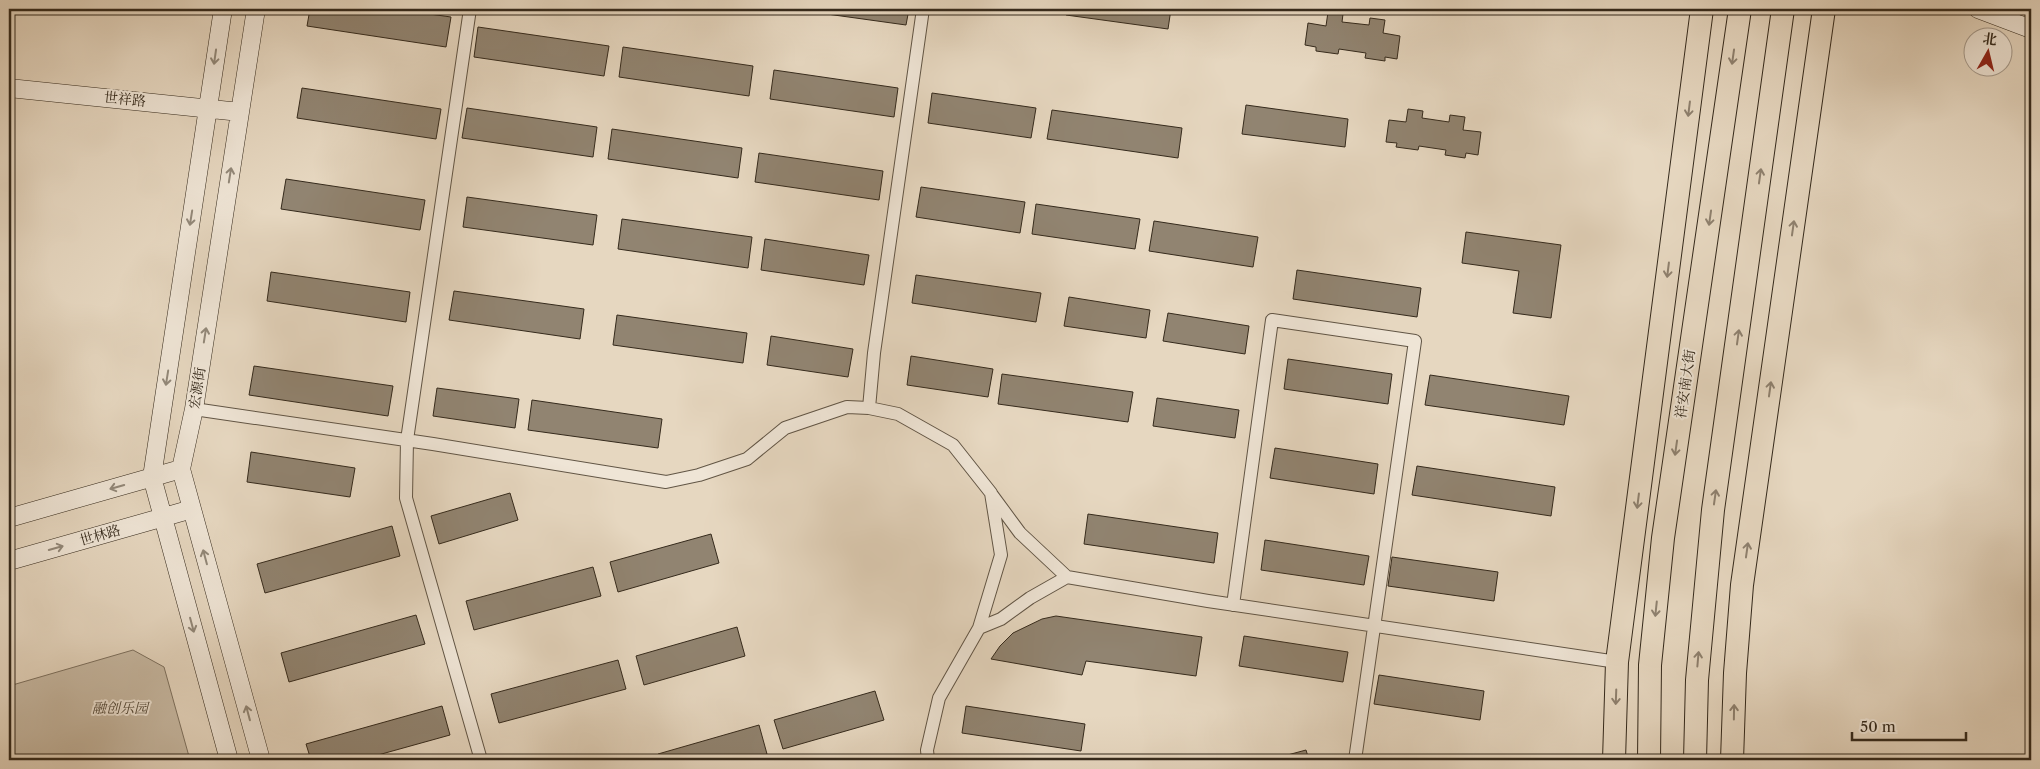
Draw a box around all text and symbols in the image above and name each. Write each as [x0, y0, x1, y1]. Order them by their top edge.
north arrow [1962, 28, 2012, 78]
text: 北 [1982, 29, 1998, 49]
one-way arrow [210, 49, 220, 65]
one-way arrow [1728, 49, 1738, 65]
street label: 世祥路 [103, 88, 147, 110]
one-way arrow [1683, 101, 1693, 117]
one-way arrow [226, 167, 236, 183]
one-way arrow [1755, 168, 1765, 184]
one-way arrow [186, 209, 196, 225]
one-way arrow [1704, 209, 1714, 225]
one-way arrow [1788, 220, 1798, 236]
one-way arrow [1663, 262, 1673, 278]
one-way arrow [201, 327, 211, 343]
one-way arrow [1733, 329, 1743, 345]
street label: 祥安南大街 [1671, 348, 1699, 420]
street label: 宏源街 [185, 366, 209, 410]
one-way arrow [161, 370, 171, 386]
one-way arrow [1765, 381, 1775, 397]
one-way arrow [1671, 439, 1681, 455]
one-way arrow [110, 482, 126, 492]
one-way arrow [1710, 490, 1720, 506]
one-way arrow [1633, 493, 1643, 509]
street label: 世林路 [77, 521, 123, 549]
one-way arrow [1742, 542, 1752, 558]
one-way arrow [47, 543, 63, 552]
one-way arrow [200, 549, 210, 565]
one-way arrow [1651, 601, 1660, 617]
one-way arrow [188, 617, 197, 633]
one-way arrow [1694, 651, 1703, 667]
one-way arrow [1611, 688, 1621, 705]
park label: 融创乐园 [92, 699, 150, 717]
one-way arrow [1729, 704, 1738, 720]
one-way arrow [243, 706, 253, 722]
scale bar [1852, 709, 1966, 741]
text: 50 m [1860, 717, 1896, 736]

